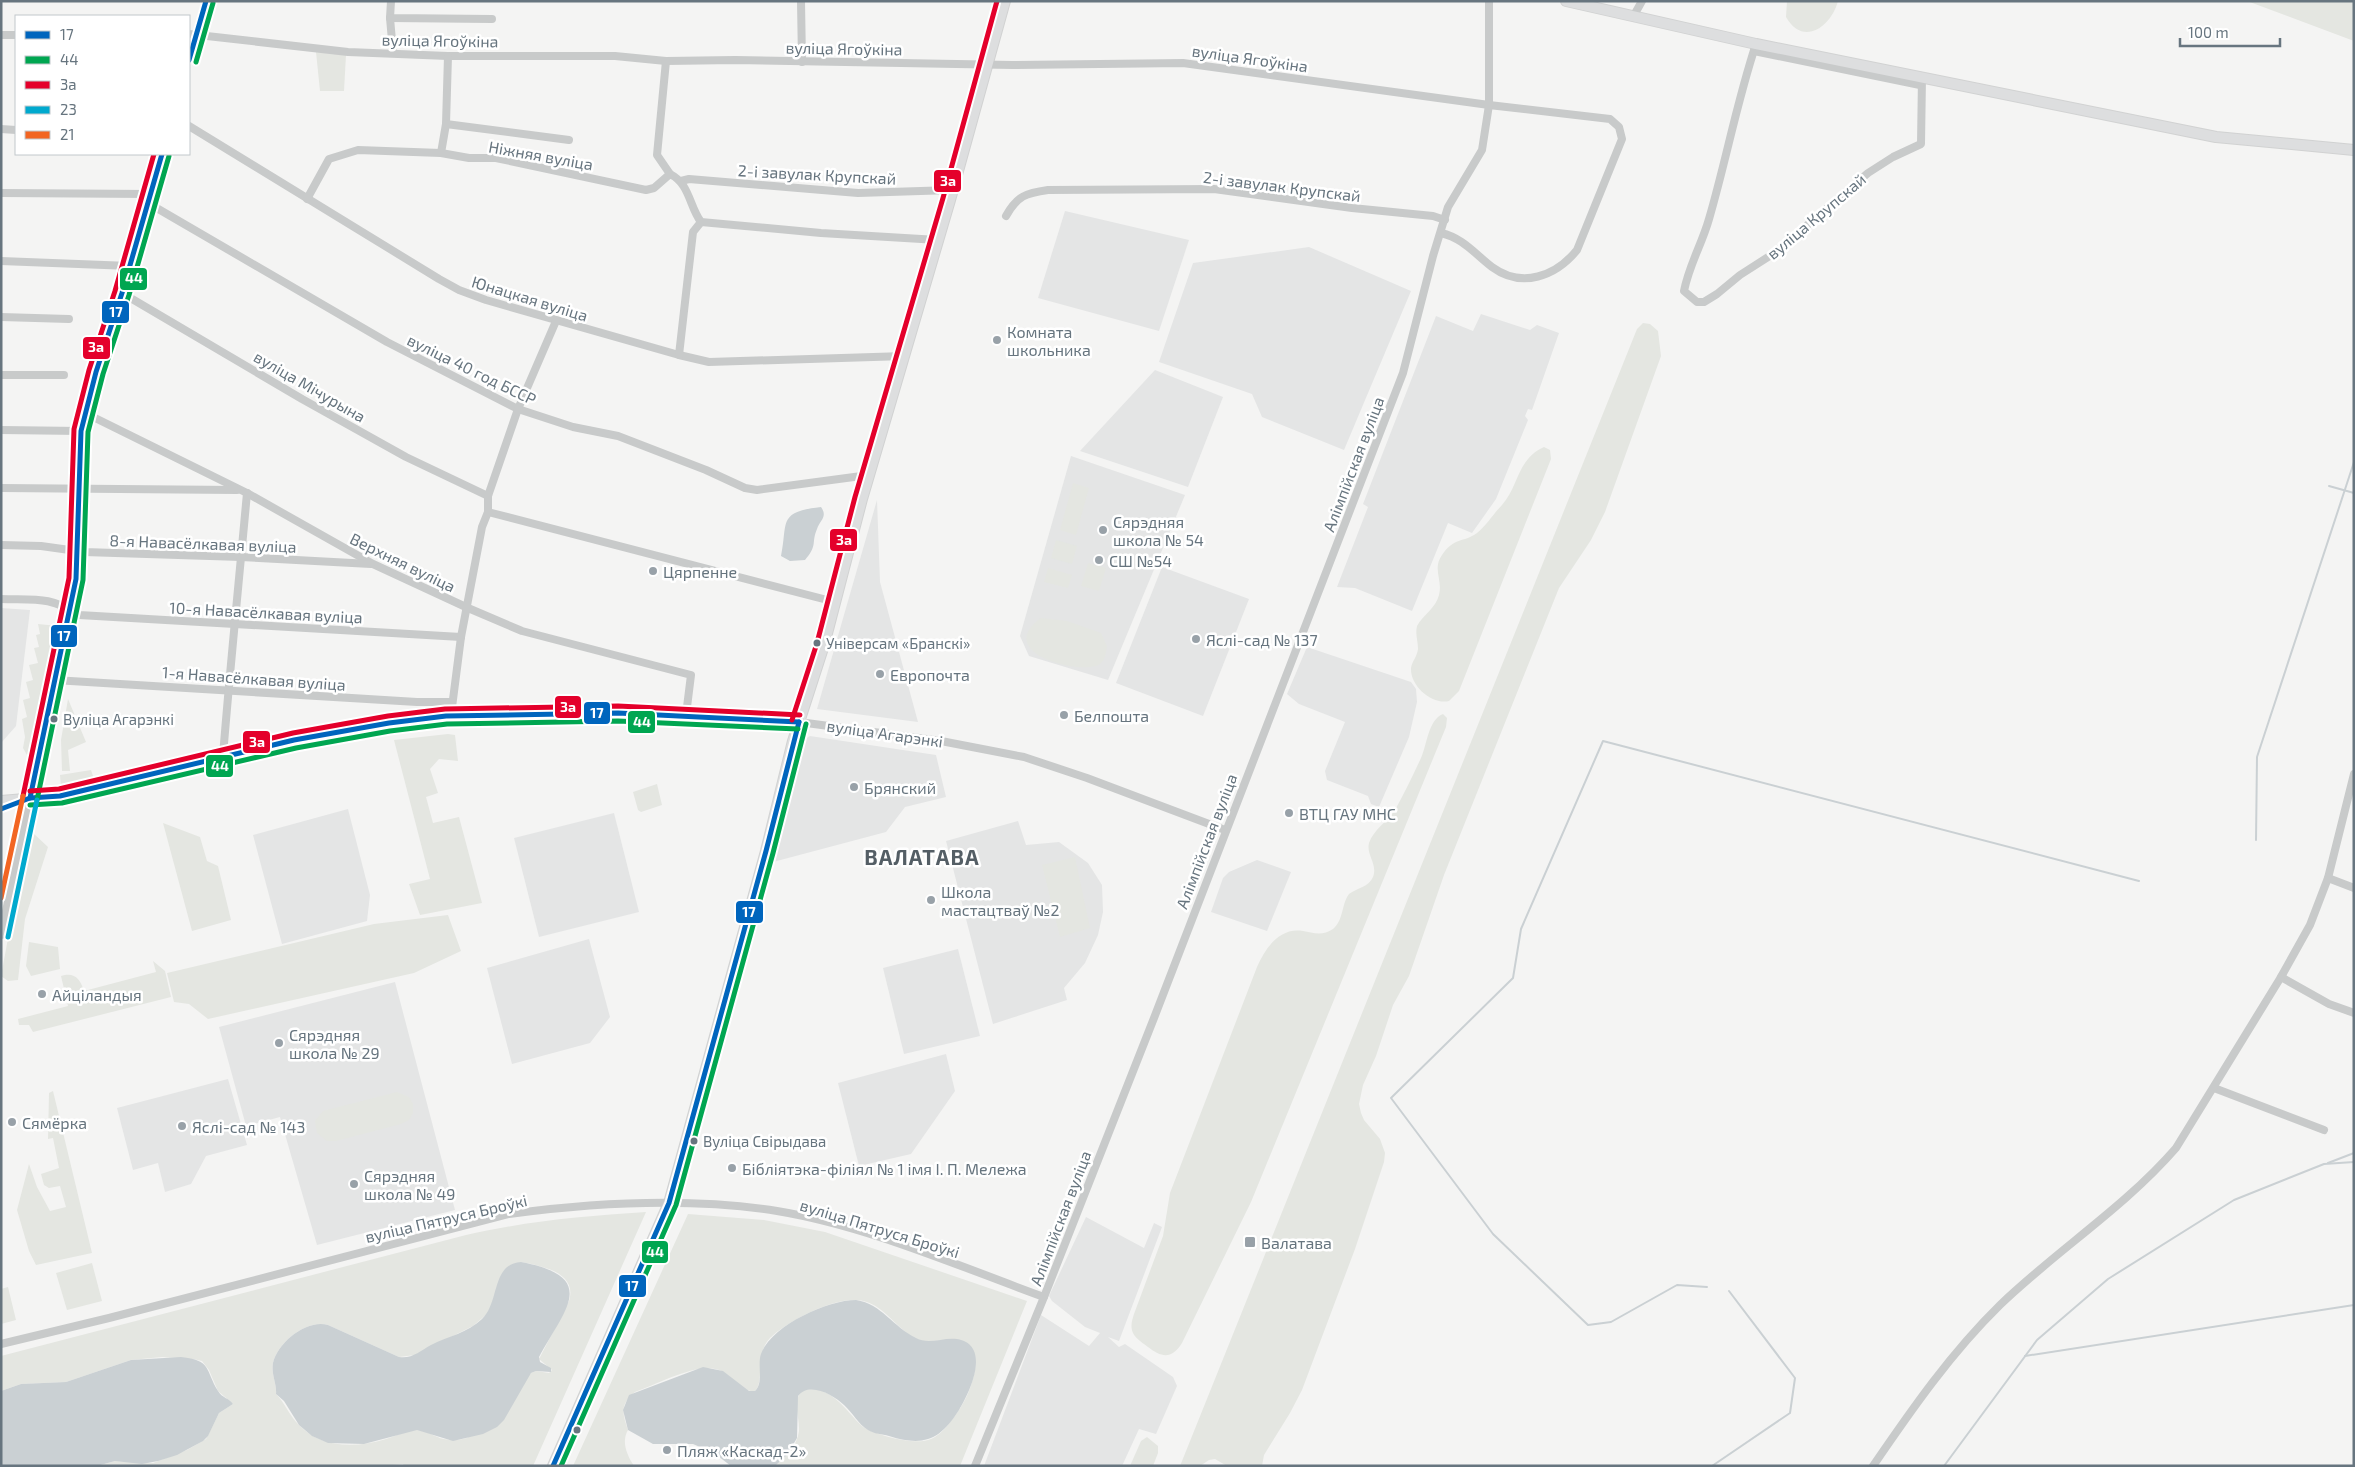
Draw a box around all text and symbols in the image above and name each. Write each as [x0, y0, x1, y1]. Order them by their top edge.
legend [15, 15, 190, 155]
scale bar [2180, 15, 2280, 47]
text: 100 m [2188, 23, 2229, 41]
text: 17 [60, 25, 74, 43]
street label: вуліца Ягоўкіна [381, 29, 499, 52]
street label: вуліца Ягоўкіна [785, 37, 903, 60]
street label: вуліца Ягоўкіна [1191, 40, 1309, 77]
text: 44 [60, 50, 78, 68]
text: 3а [60, 75, 77, 93]
text: 23 [60, 100, 77, 118]
text: 21 [60, 125, 74, 143]
street label: Ніжняя вуліца [487, 136, 595, 175]
street label: 2-і завулак Крупскай [737, 160, 897, 189]
street label: 2-і завулак Крупскай [1202, 167, 1362, 206]
line badge: 3а [933, 169, 962, 193]
street label: вуліца Крупскай [1763, 169, 1870, 264]
text: 3а [940, 172, 956, 189]
line badge: 44 [119, 267, 148, 291]
text: 44 [125, 269, 143, 286]
street label: Юнацкая вуліца [469, 271, 590, 326]
line badge: 17 [101, 300, 130, 324]
text: 17 [109, 303, 123, 320]
place label: Комната школьника [1007, 322, 1091, 359]
street label: вуліца 40 год БССР [404, 330, 540, 409]
marker: Комната школьника [991, 334, 1003, 346]
line badge: 3а [82, 336, 111, 360]
text: 3а [88, 338, 104, 355]
street label: вуліца Мічурына [250, 346, 369, 427]
street label: Алімпійская вуліца [1318, 394, 1388, 535]
place label: Сярэдняя школа № 54 [1113, 512, 1204, 549]
marker: Сярэдняя школа № 54 [1097, 524, 1109, 536]
street label: Верхняя вуліца [347, 528, 459, 597]
line badge: 3а [829, 528, 858, 552]
street label: 8-я Навасёлкавая вуліца [109, 530, 297, 557]
text: 3а [836, 531, 852, 548]
place label: СШ №54 [1109, 551, 1172, 570]
marker: СШ №54 [1093, 554, 1105, 566]
place label: Цярпенне [663, 562, 737, 581]
marker: Цярпенне [647, 565, 659, 577]
street label: 10-я Навасёлкавая вуліца [169, 597, 363, 628]
line badge: 17 [50, 624, 78, 648]
text: 17 [57, 627, 71, 644]
place label: Яслі-сад № 137 [1206, 630, 1318, 649]
marker: Яслі-сад № 137 [1190, 633, 1202, 645]
place label: Універсам «Бранскі» [826, 634, 970, 652]
marker: Універсам «Бранскі» [812, 638, 822, 648]
street label: 1-я Навасёлкавая вуліца [162, 662, 346, 695]
place label: Европочта [890, 665, 970, 684]
marker: Европочта [874, 668, 886, 680]
line badge: 3а [554, 695, 582, 719]
text: 3а [560, 698, 576, 715]
line badge: 17 [583, 701, 611, 725]
text: 17 [590, 704, 604, 721]
place label: Белпошта [1074, 706, 1149, 725]
marker: Белпошта [1058, 709, 1070, 721]
place label: Вуліца Агарэнкі [63, 710, 174, 729]
line badge: 44 [627, 710, 656, 734]
text: 44 [633, 713, 651, 730]
marker: Вуліца Агарэнкі [49, 714, 59, 724]
street label: вуліца Агарэнкі [826, 715, 944, 752]
line badge: 3а [242, 730, 271, 754]
text: 3а [249, 733, 265, 750]
line badge: 44 [205, 754, 234, 778]
text: 44 [211, 757, 229, 774]
street label: Алімпійская вуліца [1171, 771, 1241, 912]
place label: Брянский [864, 778, 936, 797]
marker: Брянский [848, 781, 860, 793]
place label: ВТЦ ГАУ МНС [1299, 804, 1396, 823]
marker: ВТЦ ГАУ МНС [1283, 807, 1295, 819]
district label: ВАЛАТАВА [864, 844, 980, 869]
place label: Школа мастацтваў №2 [941, 882, 1059, 920]
marker: Школа мастацтваў №2 [925, 894, 937, 906]
line badge: 17 [735, 900, 764, 924]
text: 17 [742, 903, 756, 920]
place label: Айціландыя [52, 985, 142, 1004]
marker: Айціландыя [36, 988, 48, 1000]
place label: Сярэдняя школа № 29 [289, 1025, 380, 1062]
marker: Сярэдняя школа № 29 [273, 1037, 285, 1049]
place label: Сямёрка [22, 1113, 87, 1132]
marker: Сямёрка [6, 1116, 18, 1128]
place label: Яслі-сад № 143 [192, 1117, 305, 1136]
marker: Яслі-сад № 143 [176, 1120, 188, 1132]
place label: Вуліца Свірыдава [703, 1132, 826, 1151]
marker: Вуліца Свірыдава [689, 1136, 699, 1146]
street label: Алімпійская вуліца [1025, 1148, 1095, 1289]
place label: Бібліятэка-філіял № 1 імя І. П. Мележа [742, 1159, 1027, 1178]
marker: Бібліятэка-філіял № 1 імя І. П. Мележа [726, 1162, 738, 1174]
place label: Сярэдняя школа № 49 [364, 1166, 455, 1203]
marker: Сярэдняя школа № 49 [348, 1178, 360, 1190]
street label: вуліца Пятруся Броўкі [363, 1190, 529, 1247]
street label: вуліца Пятруся Броўкі [798, 1195, 962, 1262]
place label: Валатава [1261, 1233, 1332, 1252]
marker: Валатава [1243, 1235, 1257, 1249]
line badge: 44 [641, 1240, 669, 1264]
text: 44 [646, 1243, 664, 1260]
line badge: 17 [618, 1274, 647, 1298]
text: 17 [625, 1277, 639, 1294]
unlabelled marker [572, 1425, 582, 1435]
place label: Пляж «Каскад-2» [677, 1441, 807, 1460]
marker: Пляж «Каскад-2» [661, 1444, 673, 1456]

